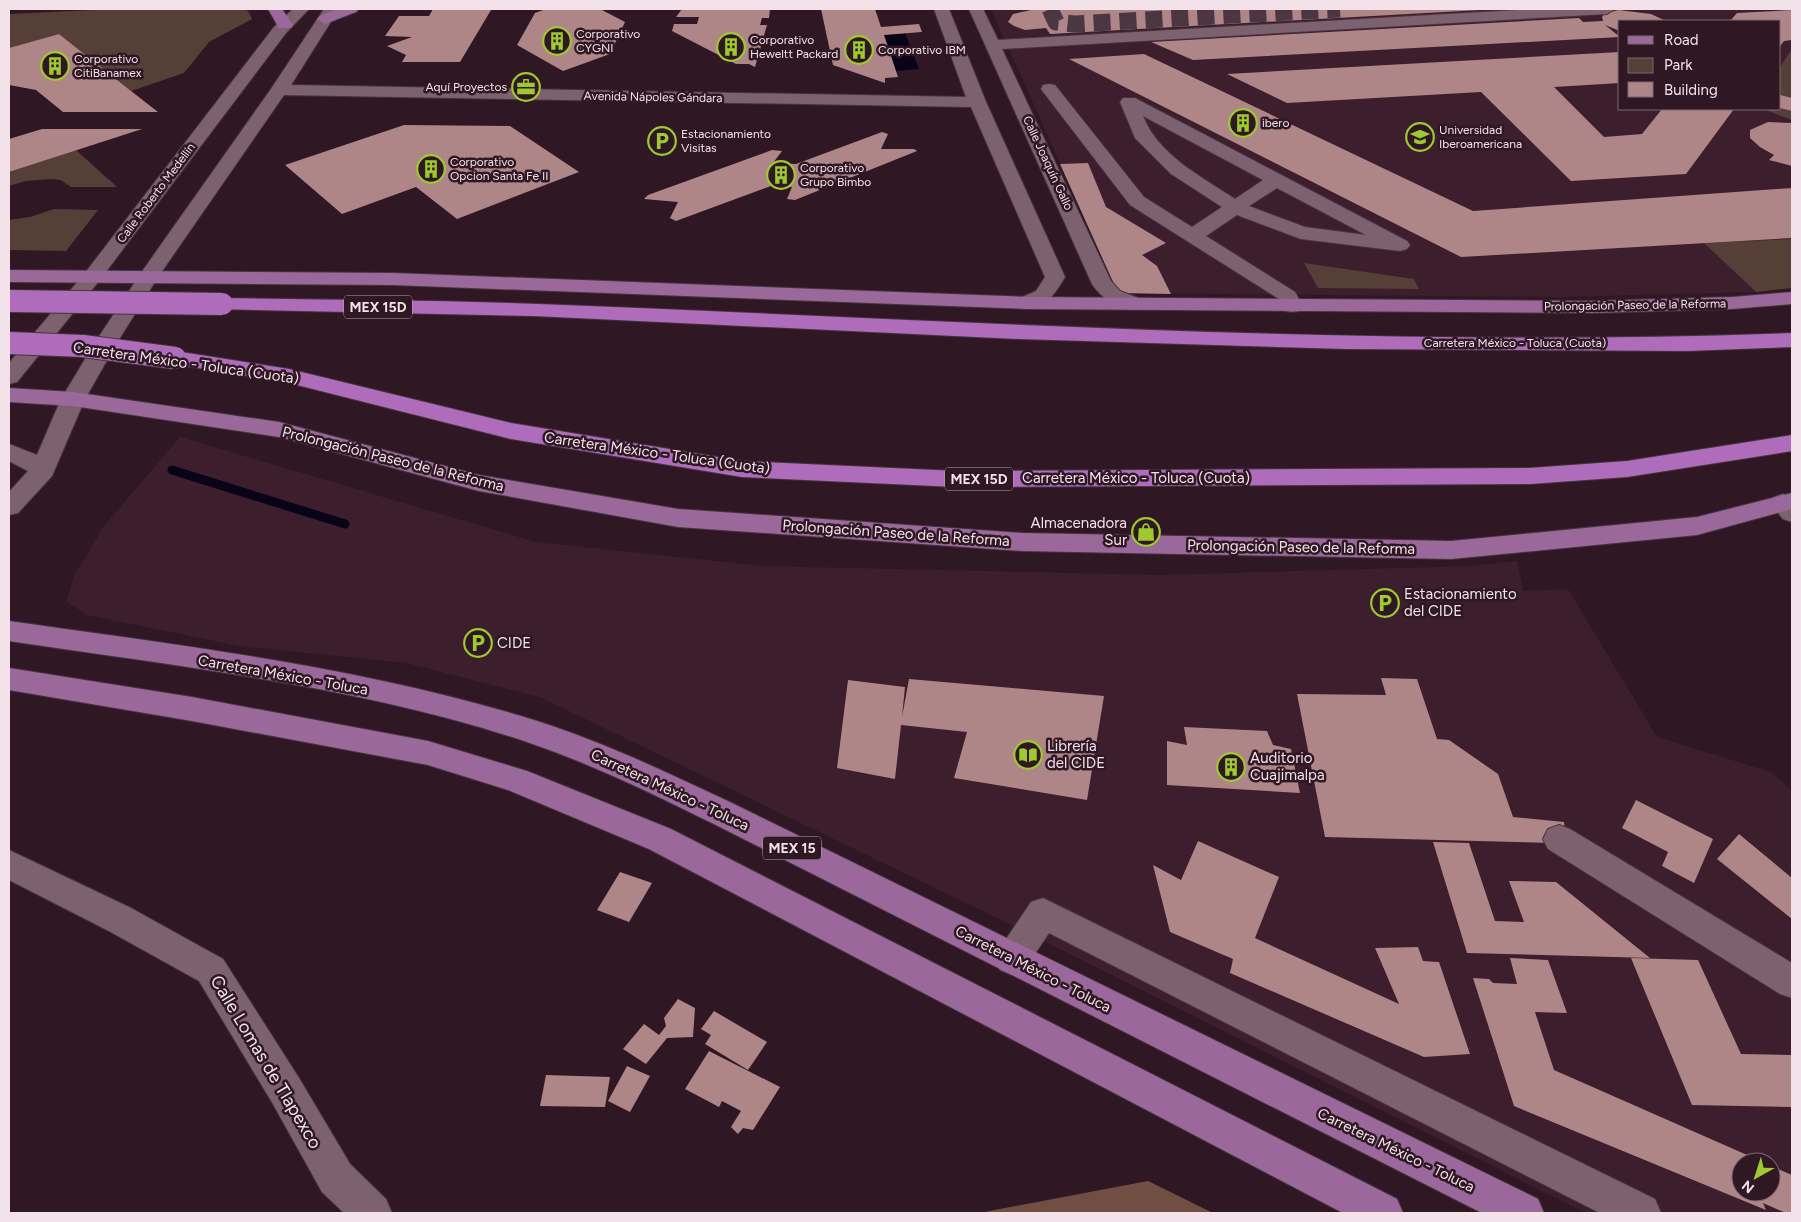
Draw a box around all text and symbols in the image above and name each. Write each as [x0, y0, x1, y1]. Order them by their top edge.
legend [1618, 20, 1781, 110]
building icon: Corporativo CYGNI [542, 26, 572, 56]
place label: Corporativo CYGNI [576, 27, 640, 55]
text: Road [1664, 31, 1699, 49]
building icon: Corporativo Heweltt Packard [716, 32, 746, 62]
place label: Corporativo Heweltt Packard [750, 33, 838, 61]
building icon: Corporativo IBM [844, 35, 874, 65]
place label: Corporativo IBM [878, 43, 966, 57]
building icon: Corporativo CitiBanamex [40, 51, 70, 81]
place label: Corporativo CitiBanamex [74, 52, 142, 80]
text: Park [1664, 56, 1693, 74]
office icon: Aquí Proyectos [511, 72, 541, 102]
place label: Aquí Proyectos [426, 80, 507, 94]
text: Building [1664, 81, 1718, 99]
street label: Avenida Nápoles Gándara [584, 89, 722, 105]
building icon: ibero [1228, 108, 1258, 138]
street label: Calle Joaquín Gallo [1020, 114, 1076, 212]
place label: ibero [1262, 116, 1289, 130]
school or university icon: Universidad Iberoamericana [1405, 122, 1435, 152]
place label: Universidad Iberoamericana [1439, 123, 1522, 151]
parking icon: Estacionamiento Visitas [647, 126, 677, 156]
place label: Estacionamiento Visitas [681, 127, 771, 155]
street label: Calle Roberto Medellín [114, 140, 198, 246]
building icon: Corporativo Opcion Santa Fe II [416, 154, 446, 184]
place label: Corporativo Opcion Santa Fe II [450, 155, 549, 183]
building icon: Corporativo Grupo Bimbo [766, 160, 796, 190]
place label: Corporativo Grupo Bimbo [800, 161, 871, 189]
road number: MEX 15D [344, 296, 412, 318]
street label: Prolongación Paseo de la Reforma [1544, 296, 1726, 314]
street label: Carretera México - Toluca (Cuota) [1424, 336, 1606, 350]
street label: Carretera México - Toluca (Cuota) [72, 338, 300, 388]
street label: Prolongación Paseo de la Reforma [280, 423, 506, 495]
street label: Carretera México - Toluca (Cuota) [543, 428, 771, 478]
road number: MEX 15D [945, 468, 1013, 490]
street label: Carretera México - Toluca (Cuota) [1022, 469, 1250, 487]
place label: Almacenadora Sur [1031, 514, 1127, 549]
street label: Prolongación Paseo de la Reforma [782, 516, 1010, 550]
shop icon: Almacenadora Sur [1131, 517, 1161, 547]
street label: Prolongación Paseo de la Reforma [1187, 536, 1415, 558]
place label: Estacionamiento del CIDE [1404, 585, 1517, 620]
parking icon: Estacionamiento del CIDE [1370, 588, 1400, 618]
parking icon: CIDE [463, 628, 493, 658]
place label: CIDE [497, 634, 531, 652]
street label: Carretera México - Toluca [197, 651, 369, 699]
place label: Librería del CIDE [1047, 737, 1105, 772]
library icon: Librería del CIDE [1013, 740, 1043, 770]
street label: Carretera México - Toluca [588, 745, 752, 835]
place label: Auditorio Cuajimalpa [1250, 749, 1325, 784]
building icon: Auditorio Cuajimalpa [1216, 752, 1246, 782]
road number: MEX 15 [763, 836, 821, 860]
street label: Carretera México - Toluca [952, 922, 1114, 1016]
street label: Calle Lomas de Tlapexco [205, 971, 327, 1153]
street label: Carretera México - Toluca [1315, 1104, 1477, 1196]
north arrow [1731, 1152, 1781, 1202]
text: N [1739, 1177, 1758, 1197]

